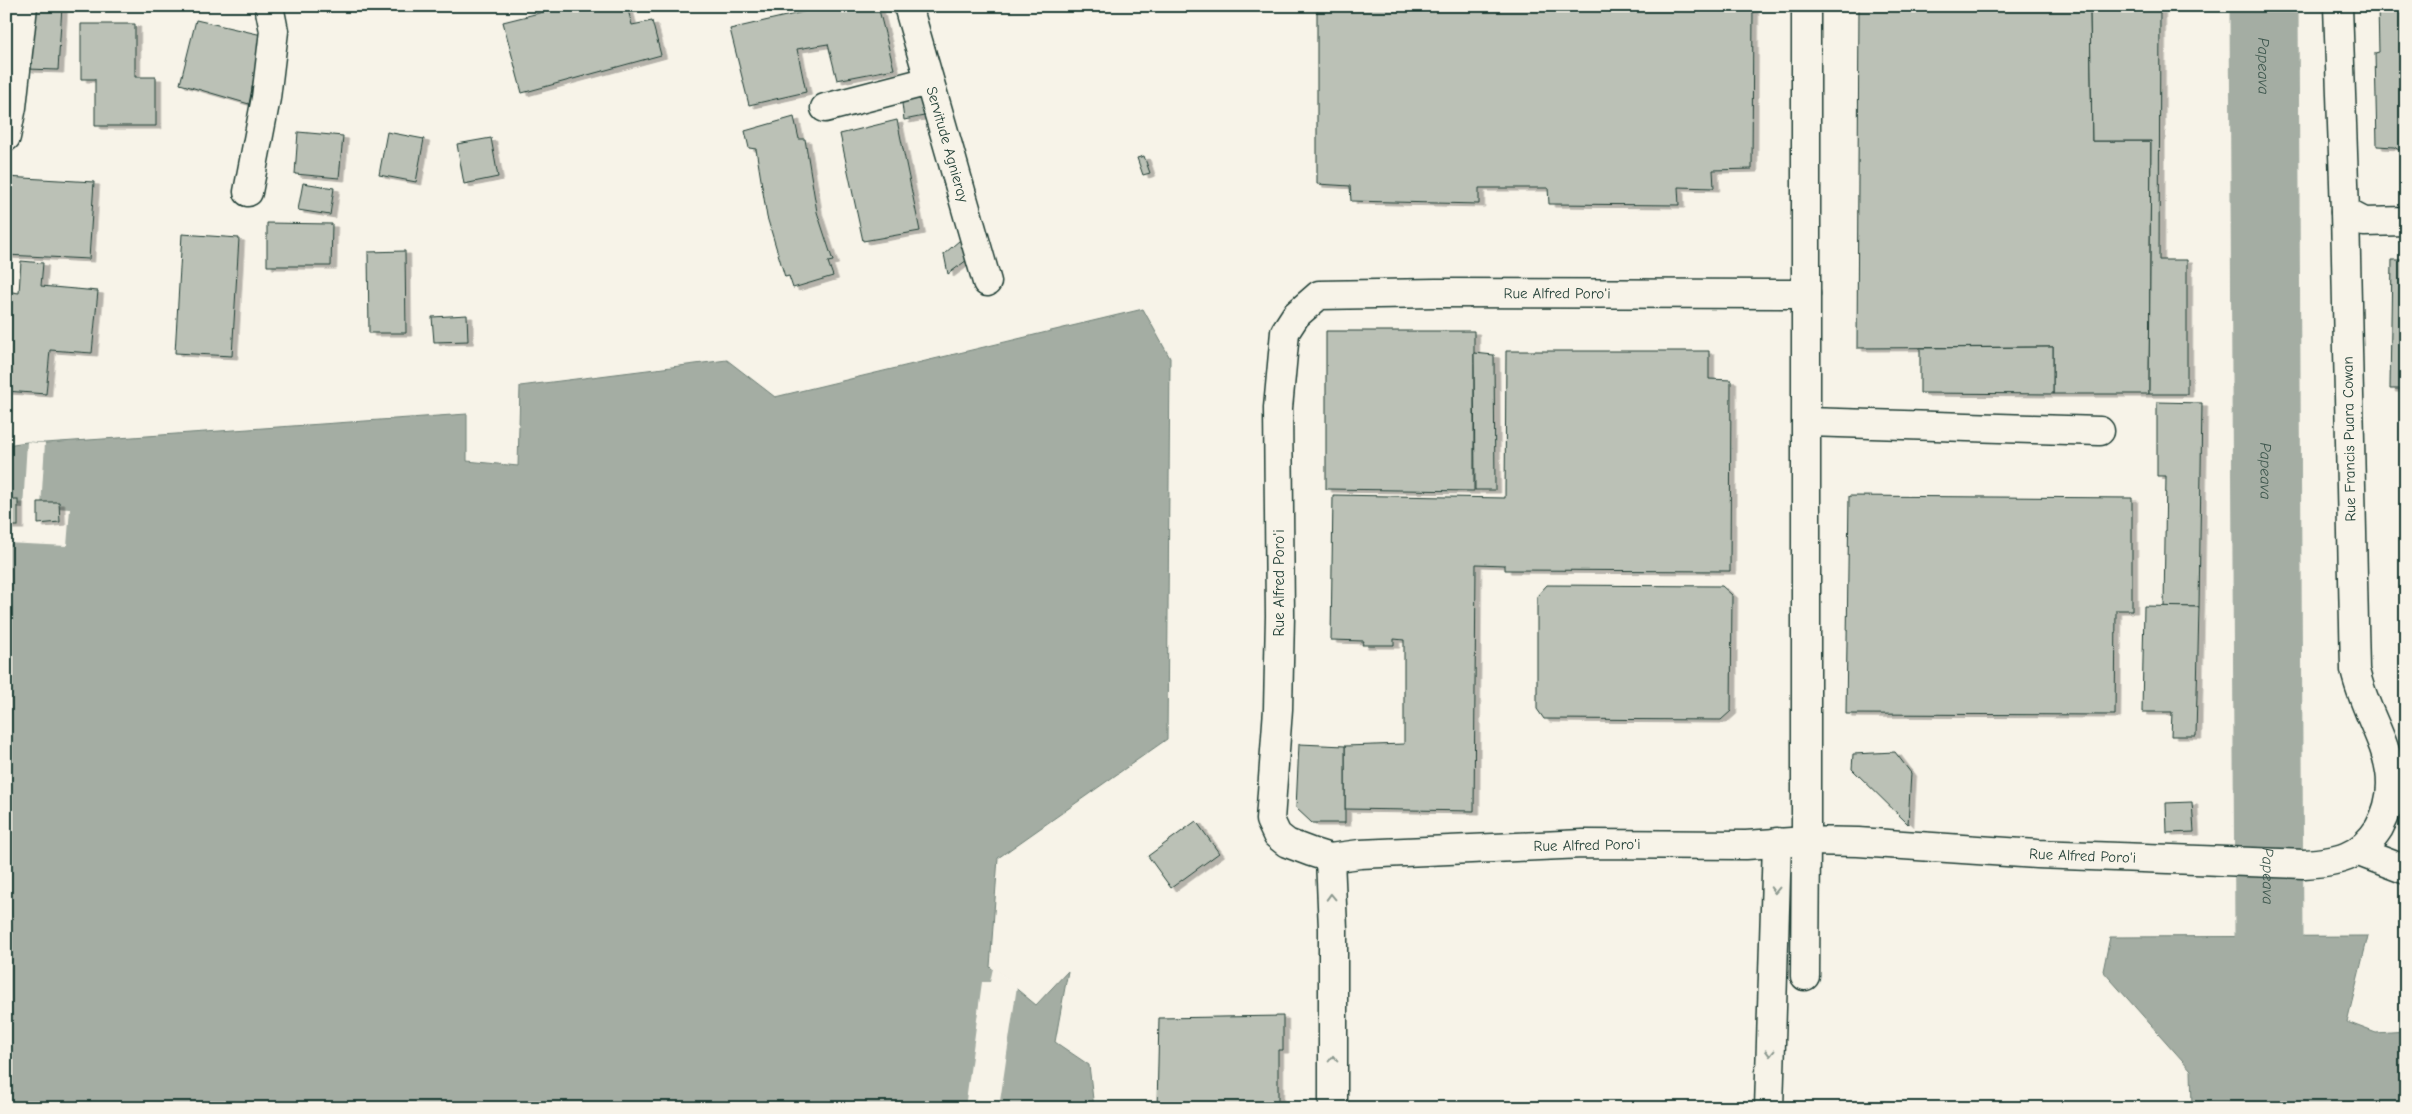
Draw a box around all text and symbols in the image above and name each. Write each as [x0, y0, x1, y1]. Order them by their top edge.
water label: Papeava [2254, 38, 2272, 95]
street label: Servitude Agnieray [922, 84, 973, 205]
street label: Rue Alfred Poro'i [1503, 284, 1611, 302]
street label: Rue Francis Puara Cowan [2339, 356, 2359, 522]
water label: Papeava [2256, 442, 2275, 499]
street label: Rue Alfred Poro'i [1270, 529, 1288, 637]
street label: Rue Alfred Poro'i [1533, 835, 1641, 855]
street label: Rue Alfred Poro'i [2028, 844, 2136, 867]
water label: Papeava [2259, 847, 2277, 904]
one-way arrow [1770, 887, 1780, 895]
one-way arrow [1326, 892, 1337, 900]
one-way arrow [1765, 1050, 1775, 1057]
one-way arrow [1328, 1055, 1338, 1062]

